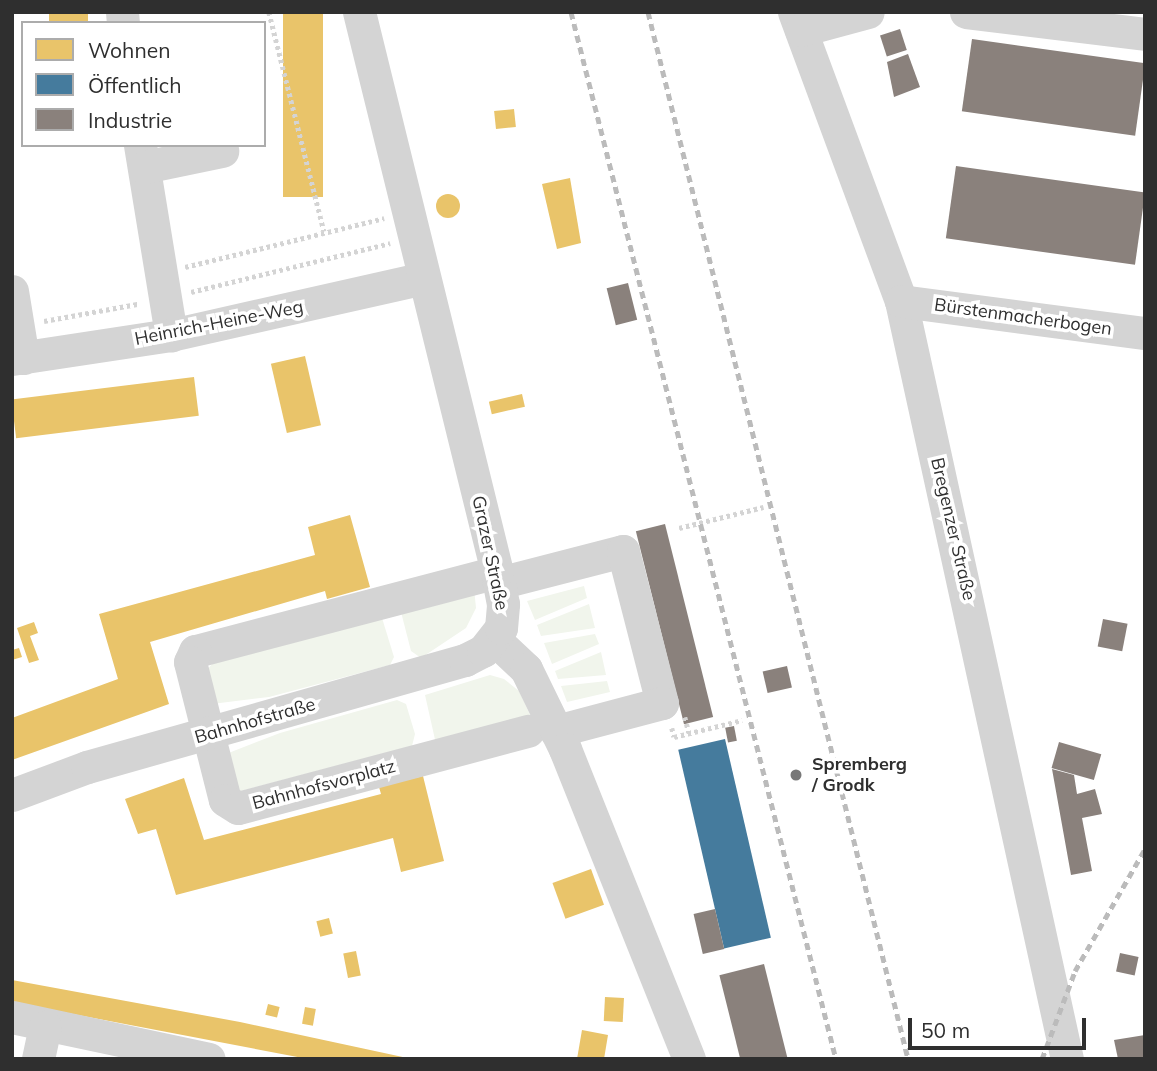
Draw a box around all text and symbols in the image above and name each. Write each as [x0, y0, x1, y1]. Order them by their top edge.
legend [21, 21, 266, 147]
text: Wohnen [88, 37, 170, 63]
text: Öffentlich [88, 72, 182, 98]
text: Industrie [88, 107, 172, 133]
street label: Bürstenmacherbogen [933, 294, 1113, 340]
street label: Heinrich-Heine-Weg [133, 296, 305, 350]
street label: Bregenzer Straße [926, 456, 980, 602]
street label: Grazer Straße [467, 494, 513, 612]
street label: Bahnhofstraße [192, 693, 318, 749]
place label: Spremberg / Grodk [812, 754, 907, 796]
street label: Bahnhofsvorplatz [250, 755, 398, 815]
marker: Spremberg / Grodk [786, 765, 806, 785]
scale bar [912, 1004, 1090, 1048]
text: 50 m [921, 1017, 970, 1043]

